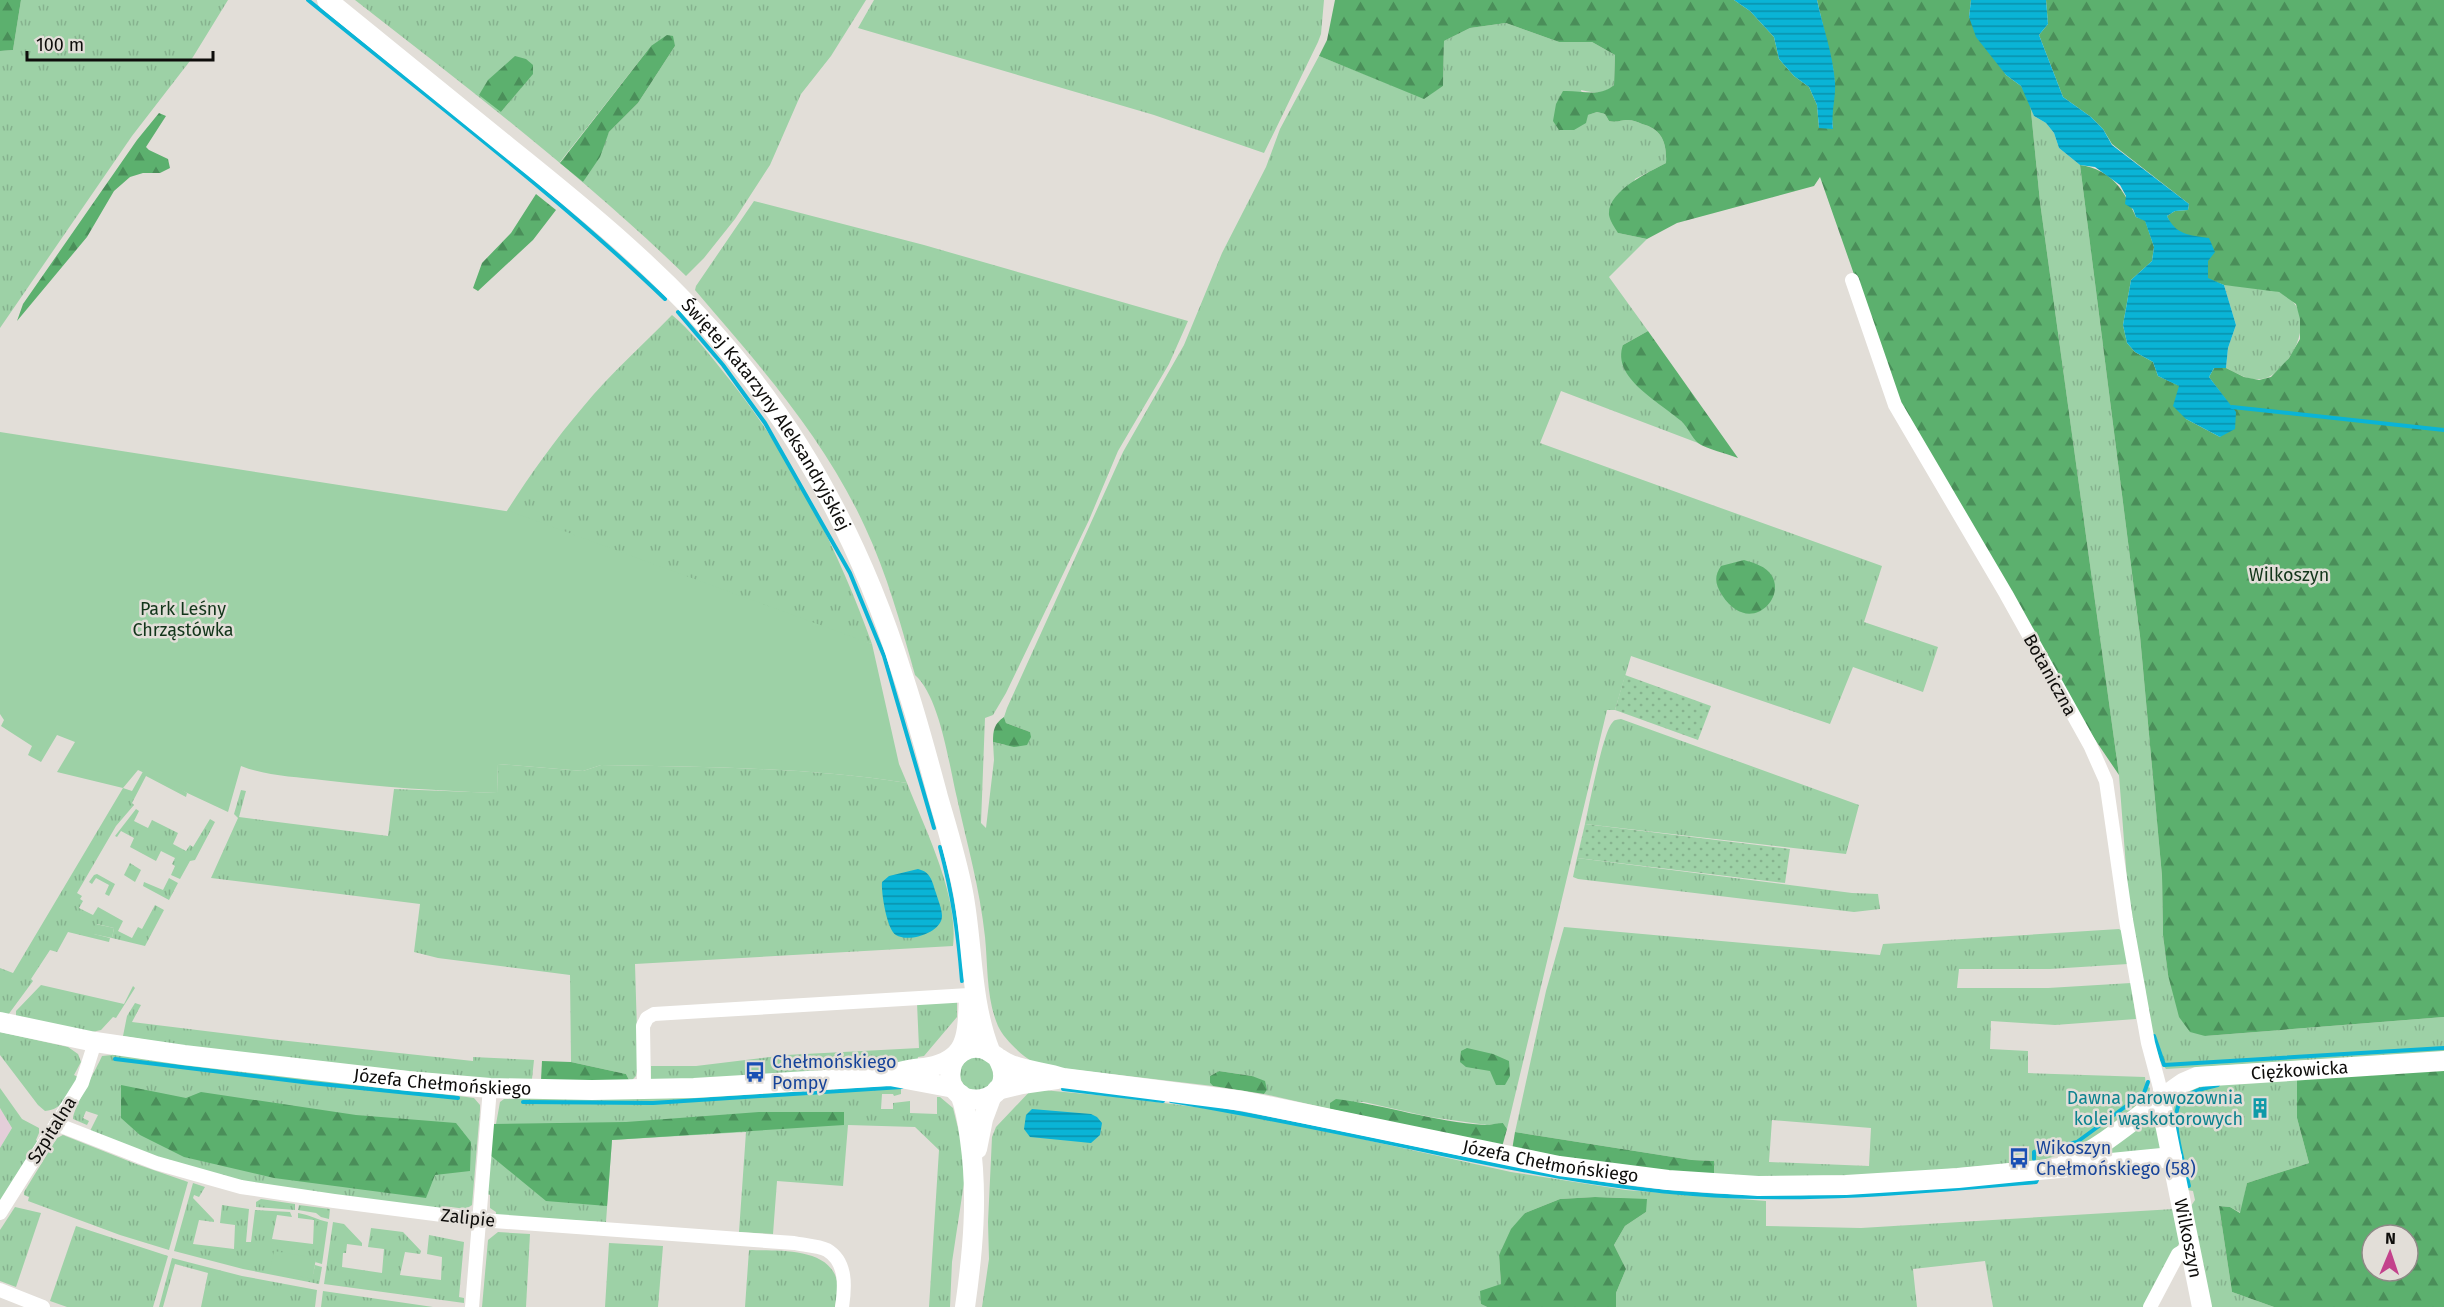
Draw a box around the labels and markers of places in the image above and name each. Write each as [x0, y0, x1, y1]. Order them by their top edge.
place label: Chełmońskiego Pompy [772, 1051, 896, 1094]
bus stop icon: Chełmońskiego Pompy [743, 1060, 767, 1084]
place label: Dawna parowozownia kolei wąskotorowych [2067, 1087, 2243, 1130]
building icon: Dawna parowozownia kolei wąskotorowych [2248, 1096, 2272, 1120]
place label: Wikoszyn Chełmońskiego (58) [2036, 1137, 2196, 1180]
bus stop icon: Wikoszyn Chełmońskiego (58) [2007, 1146, 2031, 1170]

